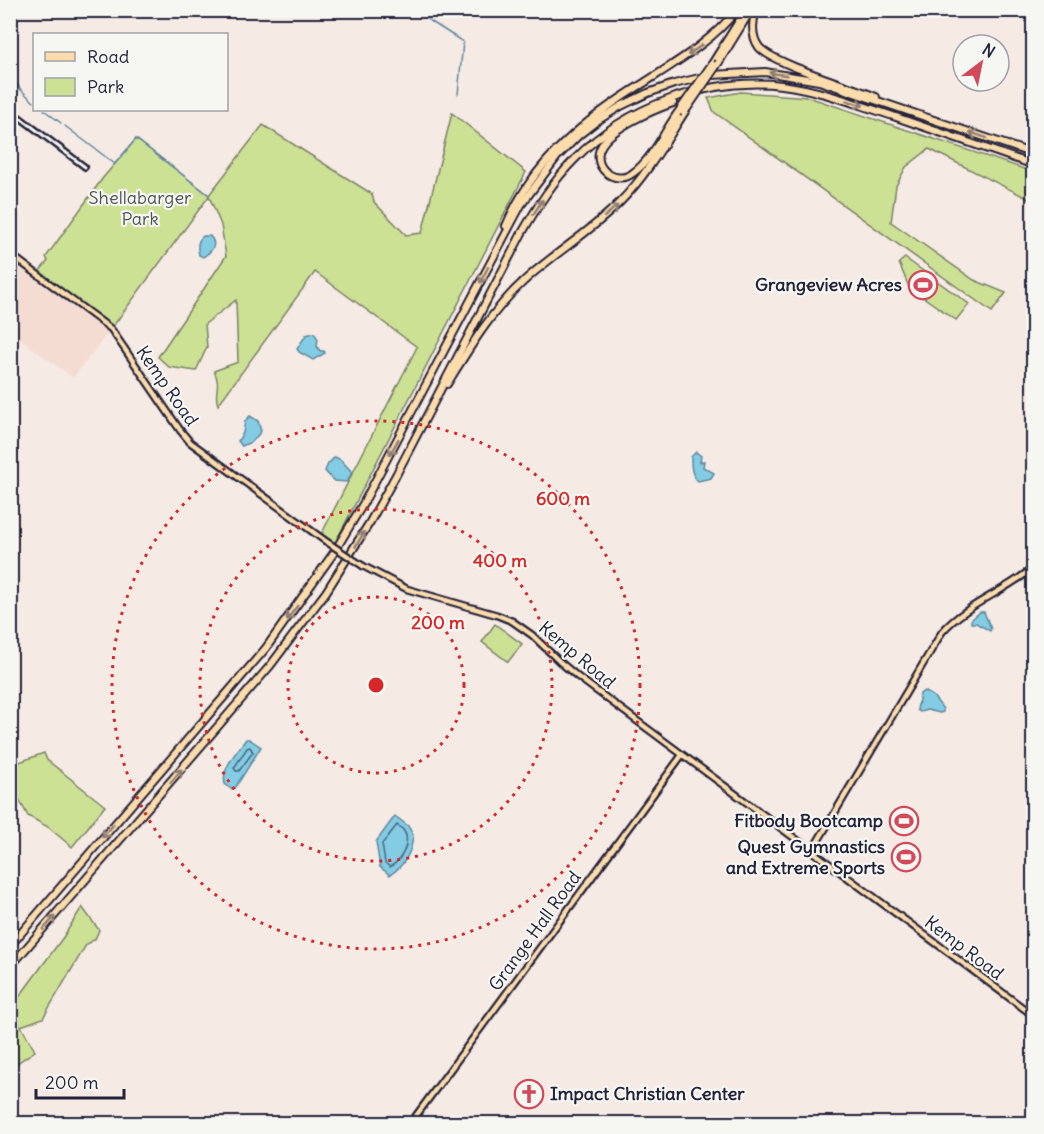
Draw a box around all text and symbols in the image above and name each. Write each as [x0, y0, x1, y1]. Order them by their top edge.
legend [33, 33, 228, 111]
north arrow [951, 33, 1011, 93]
text: N [979, 39, 999, 62]
one-way arrow [687, 44, 703, 57]
text: Road [87, 45, 130, 68]
one-way arrow [769, 68, 789, 79]
text: Park [87, 75, 124, 98]
one-way arrow [845, 99, 864, 110]
one-way arrow [969, 129, 988, 140]
park label: Shellabarger Park [89, 186, 192, 230]
one-way arrow [532, 199, 544, 216]
one-way arrow [603, 204, 618, 218]
one-way arrow [478, 265, 490, 283]
sports icon: Grangeview Acres [907, 269, 939, 301]
place label: Grangeview Acres [755, 273, 902, 296]
street label: Kemp Road [131, 341, 204, 431]
one-way arrow [388, 438, 400, 455]
text: 600 m [536, 487, 590, 510]
one-way arrow [354, 531, 366, 548]
text: 400 m [473, 549, 527, 572]
one-way arrow [285, 605, 298, 621]
text: 200 m [411, 611, 465, 634]
street label: Kemp Road [534, 616, 621, 694]
centre of rings [366, 675, 386, 695]
one-way arrow [170, 768, 183, 784]
sports icon: Fitbody Bootcamp [888, 805, 920, 837]
place label: Fitbody Bootcamp [734, 809, 883, 832]
one-way arrow [101, 823, 115, 838]
place label: Quest Gymnastics and Extreme Sports [726, 835, 885, 879]
sports icon: Quest Gymnastics and Extreme Sports [890, 841, 922, 873]
street label: Grange Hall Road [483, 866, 586, 995]
street label: Kemp Road [920, 910, 1009, 985]
one-way arrow [42, 916, 56, 931]
scale bar [36, 1062, 124, 1100]
text: 200 m [45, 1071, 99, 1094]
church icon: Impact Christian Center [513, 1078, 545, 1110]
place label: Impact Christian Center [550, 1082, 745, 1105]

